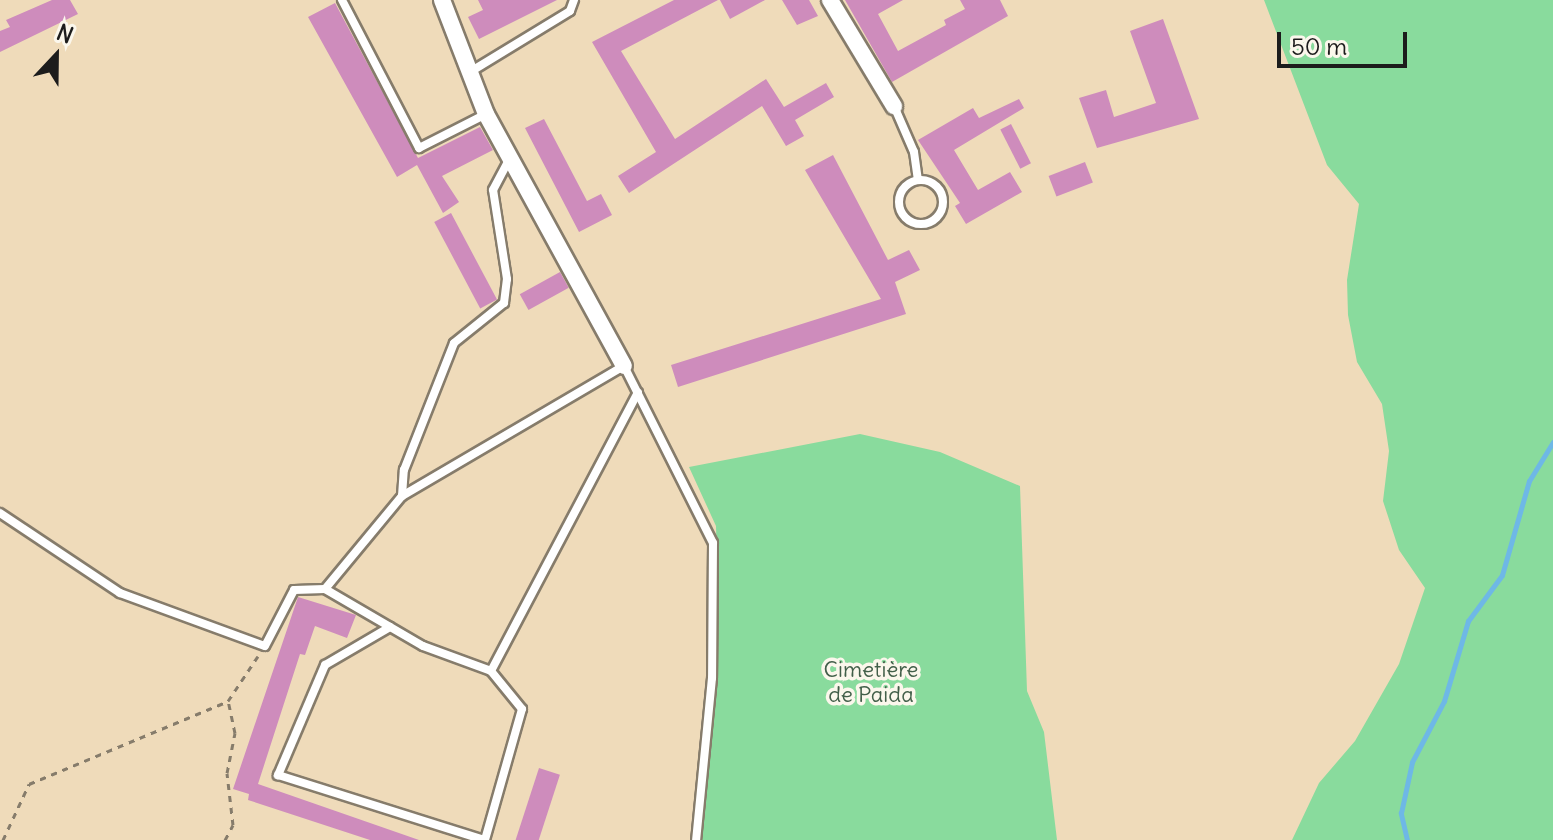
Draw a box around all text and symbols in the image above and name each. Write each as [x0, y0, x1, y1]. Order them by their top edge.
north arrow [16, 16, 96, 96]
scale bar [1281, 16, 1411, 66]
text: N [53, 18, 77, 50]
text: 50 m [1291, 31, 1347, 61]
park label: Cimetière de Paida [824, 656, 918, 708]

